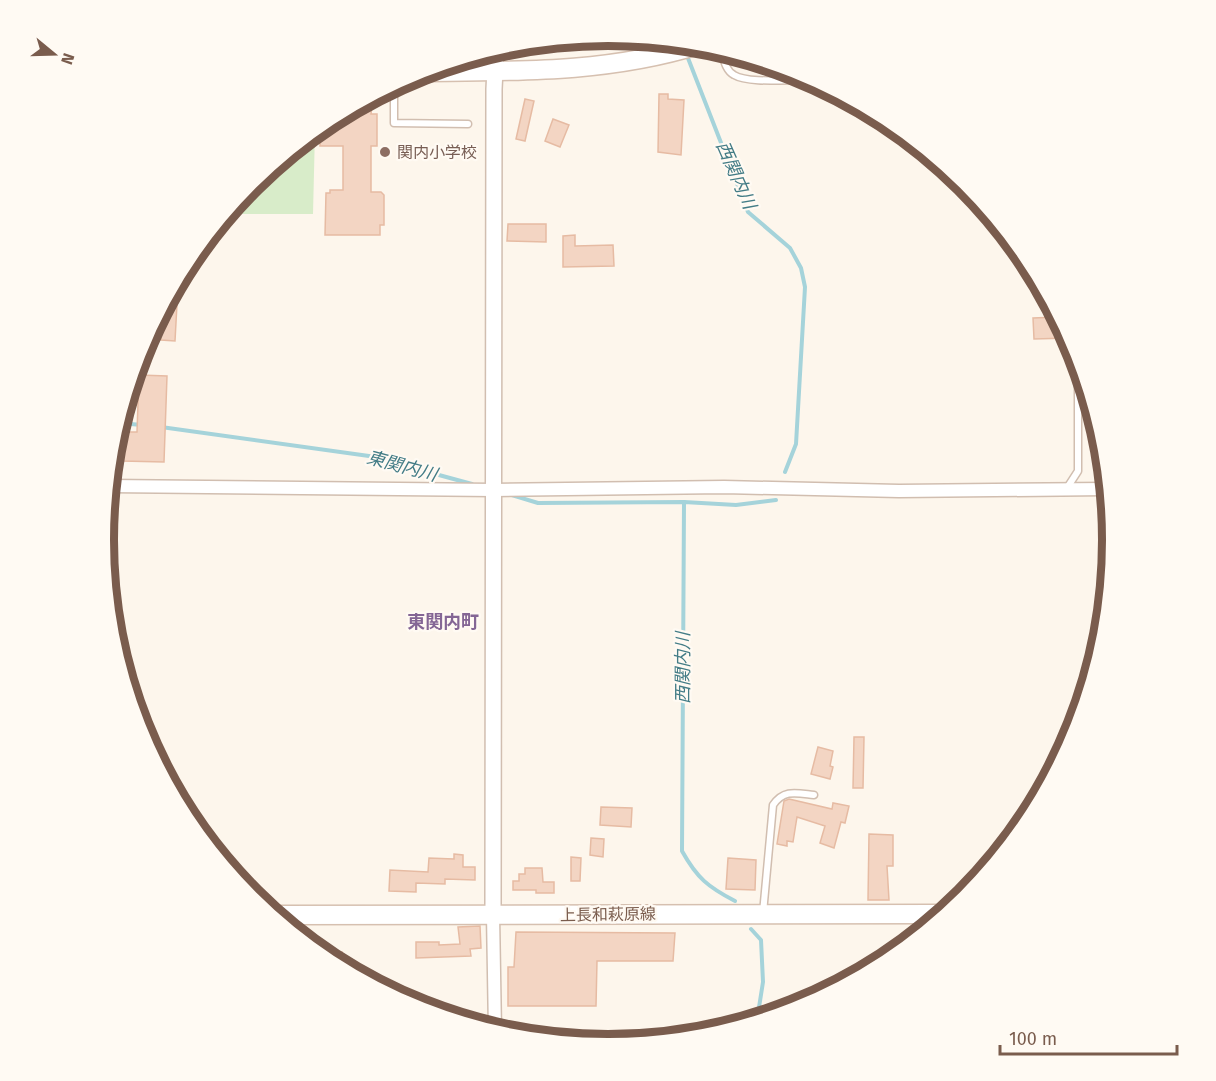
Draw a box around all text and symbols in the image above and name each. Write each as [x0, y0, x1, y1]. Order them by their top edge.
north arrow [24, 24, 84, 84]
text: N [57, 51, 78, 67]
water label: 西関内川 [711, 138, 762, 214]
place label: 関内小学校 [397, 143, 477, 162]
marker: 関内小学校 [378, 145, 392, 159]
water label: 東関内川 [364, 446, 442, 486]
district label: 東関内町 [407, 611, 479, 633]
water label: 西関内川 [672, 630, 694, 704]
street label: 上長和萩原線 [560, 904, 656, 925]
scale bar [1000, 1018, 1177, 1056]
text: 100 m [1009, 1028, 1057, 1050]

